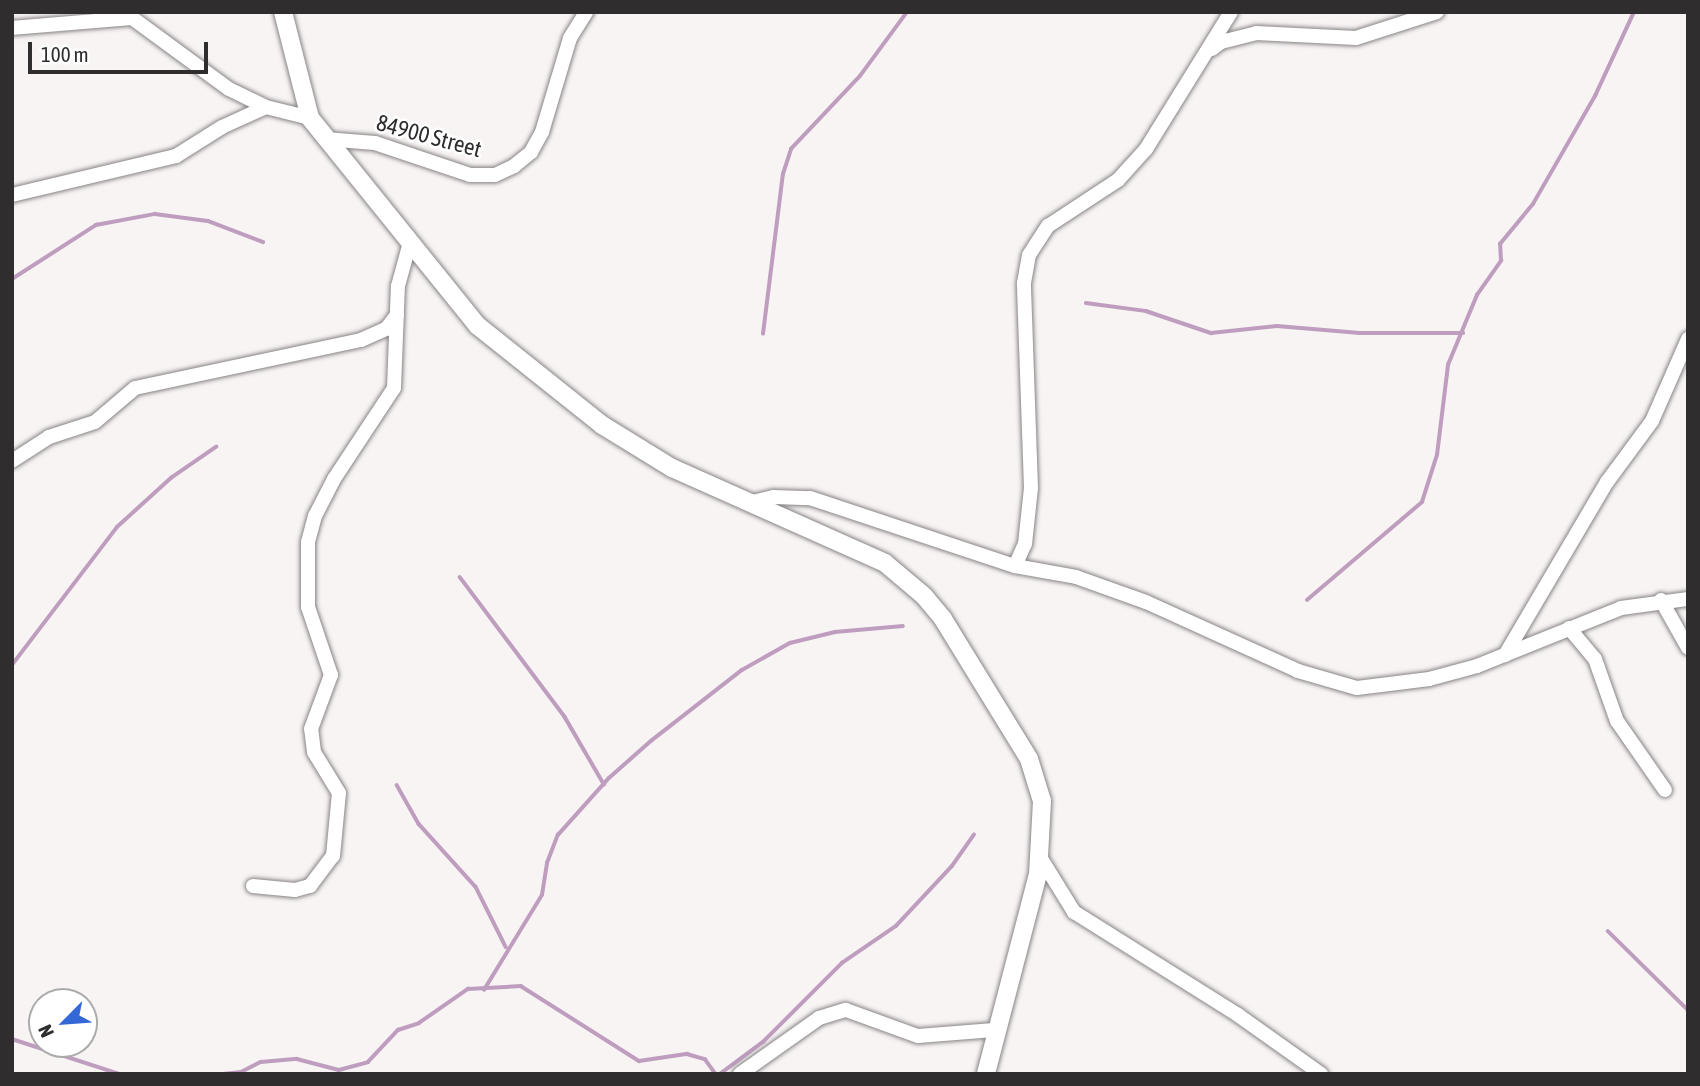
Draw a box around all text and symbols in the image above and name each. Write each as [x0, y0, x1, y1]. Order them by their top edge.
scale bar [32, 28, 212, 72]
text: 100 m [41, 42, 89, 66]
street label: 84900 Street [373, 109, 485, 163]
north arrow [28, 988, 98, 1058]
text: N [33, 1021, 58, 1041]

